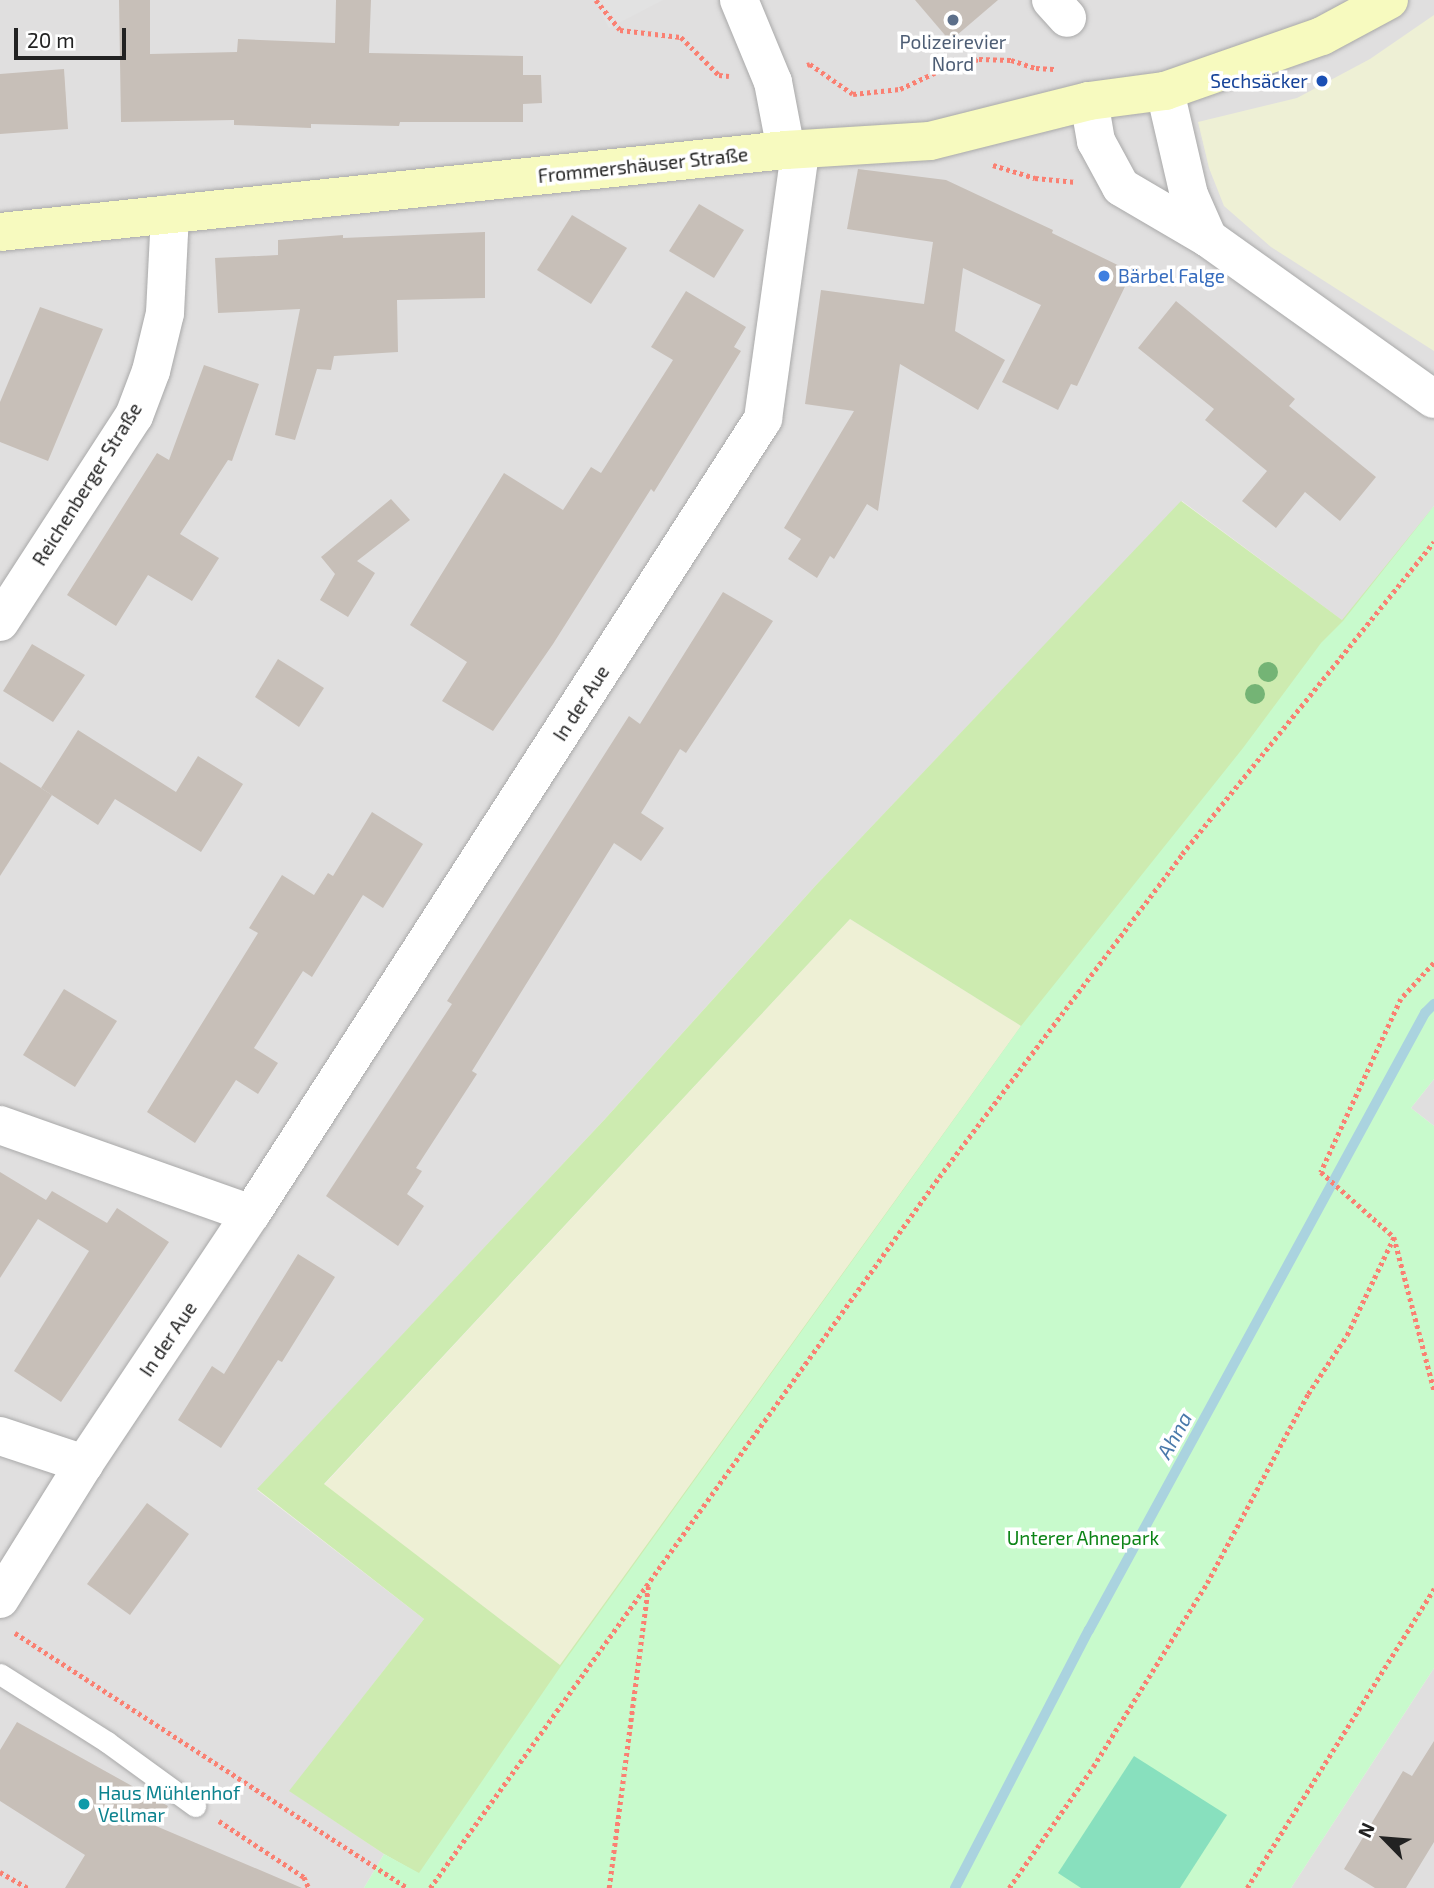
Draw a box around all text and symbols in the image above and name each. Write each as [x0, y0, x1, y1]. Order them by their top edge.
marker: Polizeirevier Nord [945, 12, 961, 28]
scale bar [18, 14, 130, 58]
text: 20 m [27, 27, 75, 52]
place label: Polizeirevier Nord [900, 31, 1006, 75]
place label: Sechsäcker [1210, 70, 1308, 92]
marker: Sechsäcker [1314, 73, 1330, 89]
street label: Frommershäuser Straße [537, 143, 749, 187]
place label: Bärbel Falge [1118, 265, 1225, 287]
marker: Bärbel Falge [1096, 268, 1112, 284]
street label: Reichenberger Straße [27, 398, 147, 570]
street label: In der Aue [548, 661, 614, 745]
street label: In der Aue [134, 1297, 202, 1381]
water label: Ahna [1151, 1407, 1197, 1463]
park label: Unterer Ahnepark [1006, 1527, 1160, 1549]
place label: Haus Mühlenhof Vellmar [98, 1782, 240, 1826]
marker: Haus Mühlenhof Vellmar [76, 1796, 92, 1812]
north arrow [1350, 1804, 1420, 1874]
text: N [1352, 1819, 1379, 1841]

